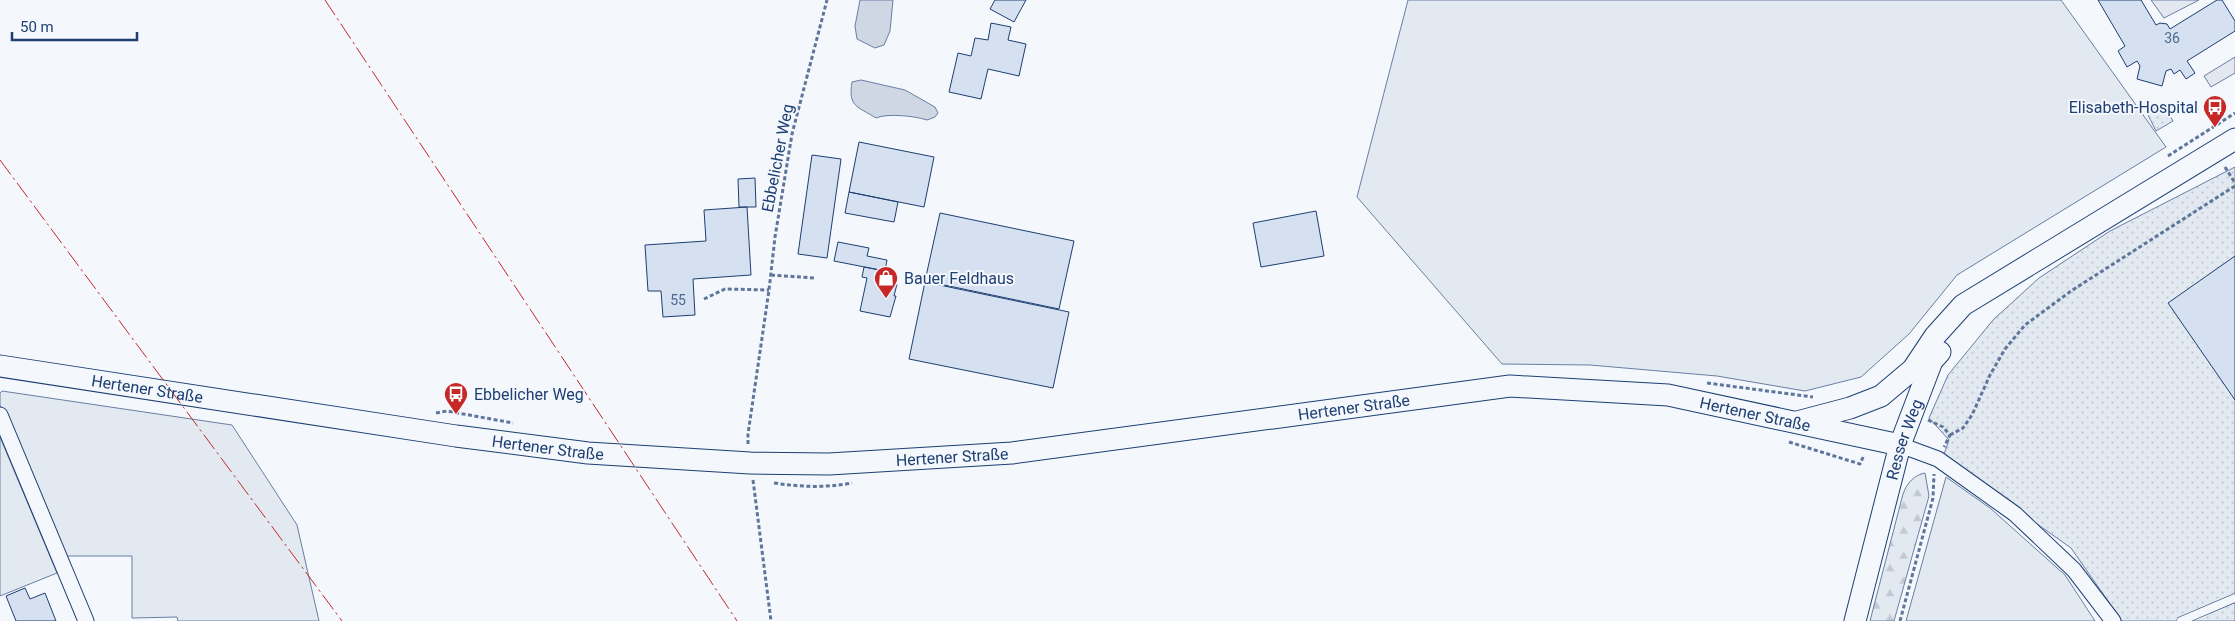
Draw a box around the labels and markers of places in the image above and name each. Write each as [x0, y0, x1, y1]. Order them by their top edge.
bus stop icon: Elisabeth-Hospital [2202, 94, 2228, 128]
place label: Elisabeth-Hospital [2069, 98, 2198, 117]
shop icon: Bauer Feldhaus [873, 265, 899, 299]
place label: Bauer Feldhaus [904, 269, 1014, 288]
bus stop icon: Ebbelicher Weg [443, 381, 469, 415]
place label: Ebbelicher Weg [474, 385, 584, 404]

